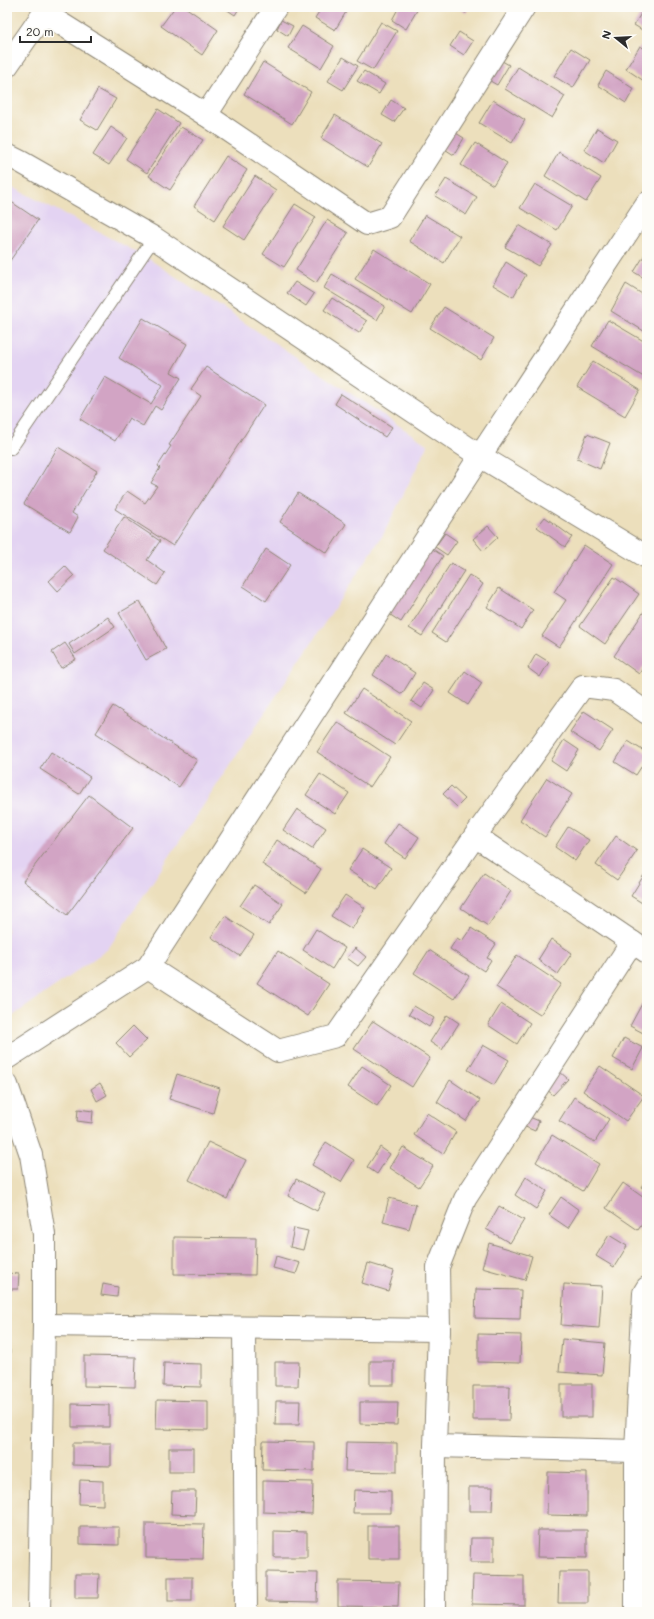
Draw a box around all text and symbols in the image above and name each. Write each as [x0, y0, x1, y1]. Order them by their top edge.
scale bar [20, 18, 91, 44]
north arrow [596, 18, 636, 58]
text: 20 m [26, 23, 54, 39]
text: N [598, 28, 614, 41]

